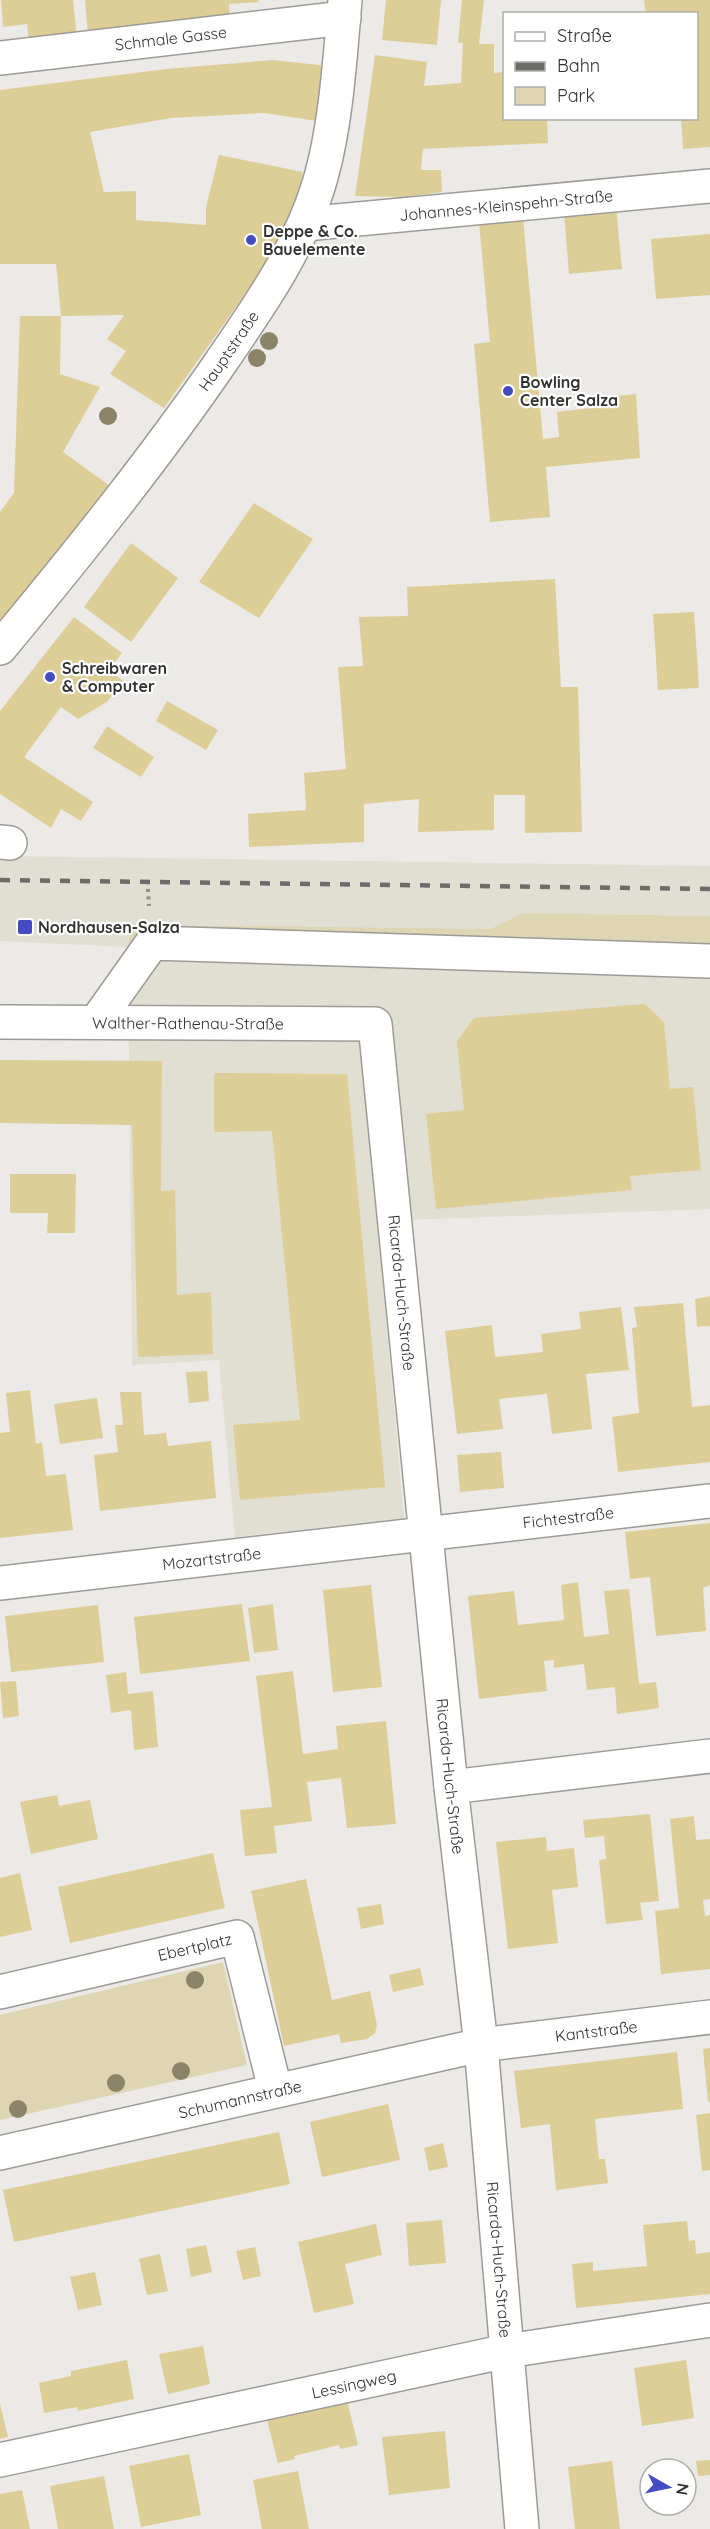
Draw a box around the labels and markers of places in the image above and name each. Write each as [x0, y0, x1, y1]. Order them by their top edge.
place label: Deppe & Co. Bauelemente [263, 221, 365, 259]
marker: Deppe & Co. Bauelemente [244, 233, 258, 247]
place label: Bowling Center Salza [520, 372, 618, 410]
marker: Bowling Center Salza [501, 384, 515, 398]
place label: Schreibwaren & Computer [62, 658, 167, 696]
marker: Schreibwaren & Computer [43, 670, 57, 684]
place label: Nordhausen-Salza [38, 917, 180, 937]
marker: Nordhausen-Salza [16, 918, 34, 936]

